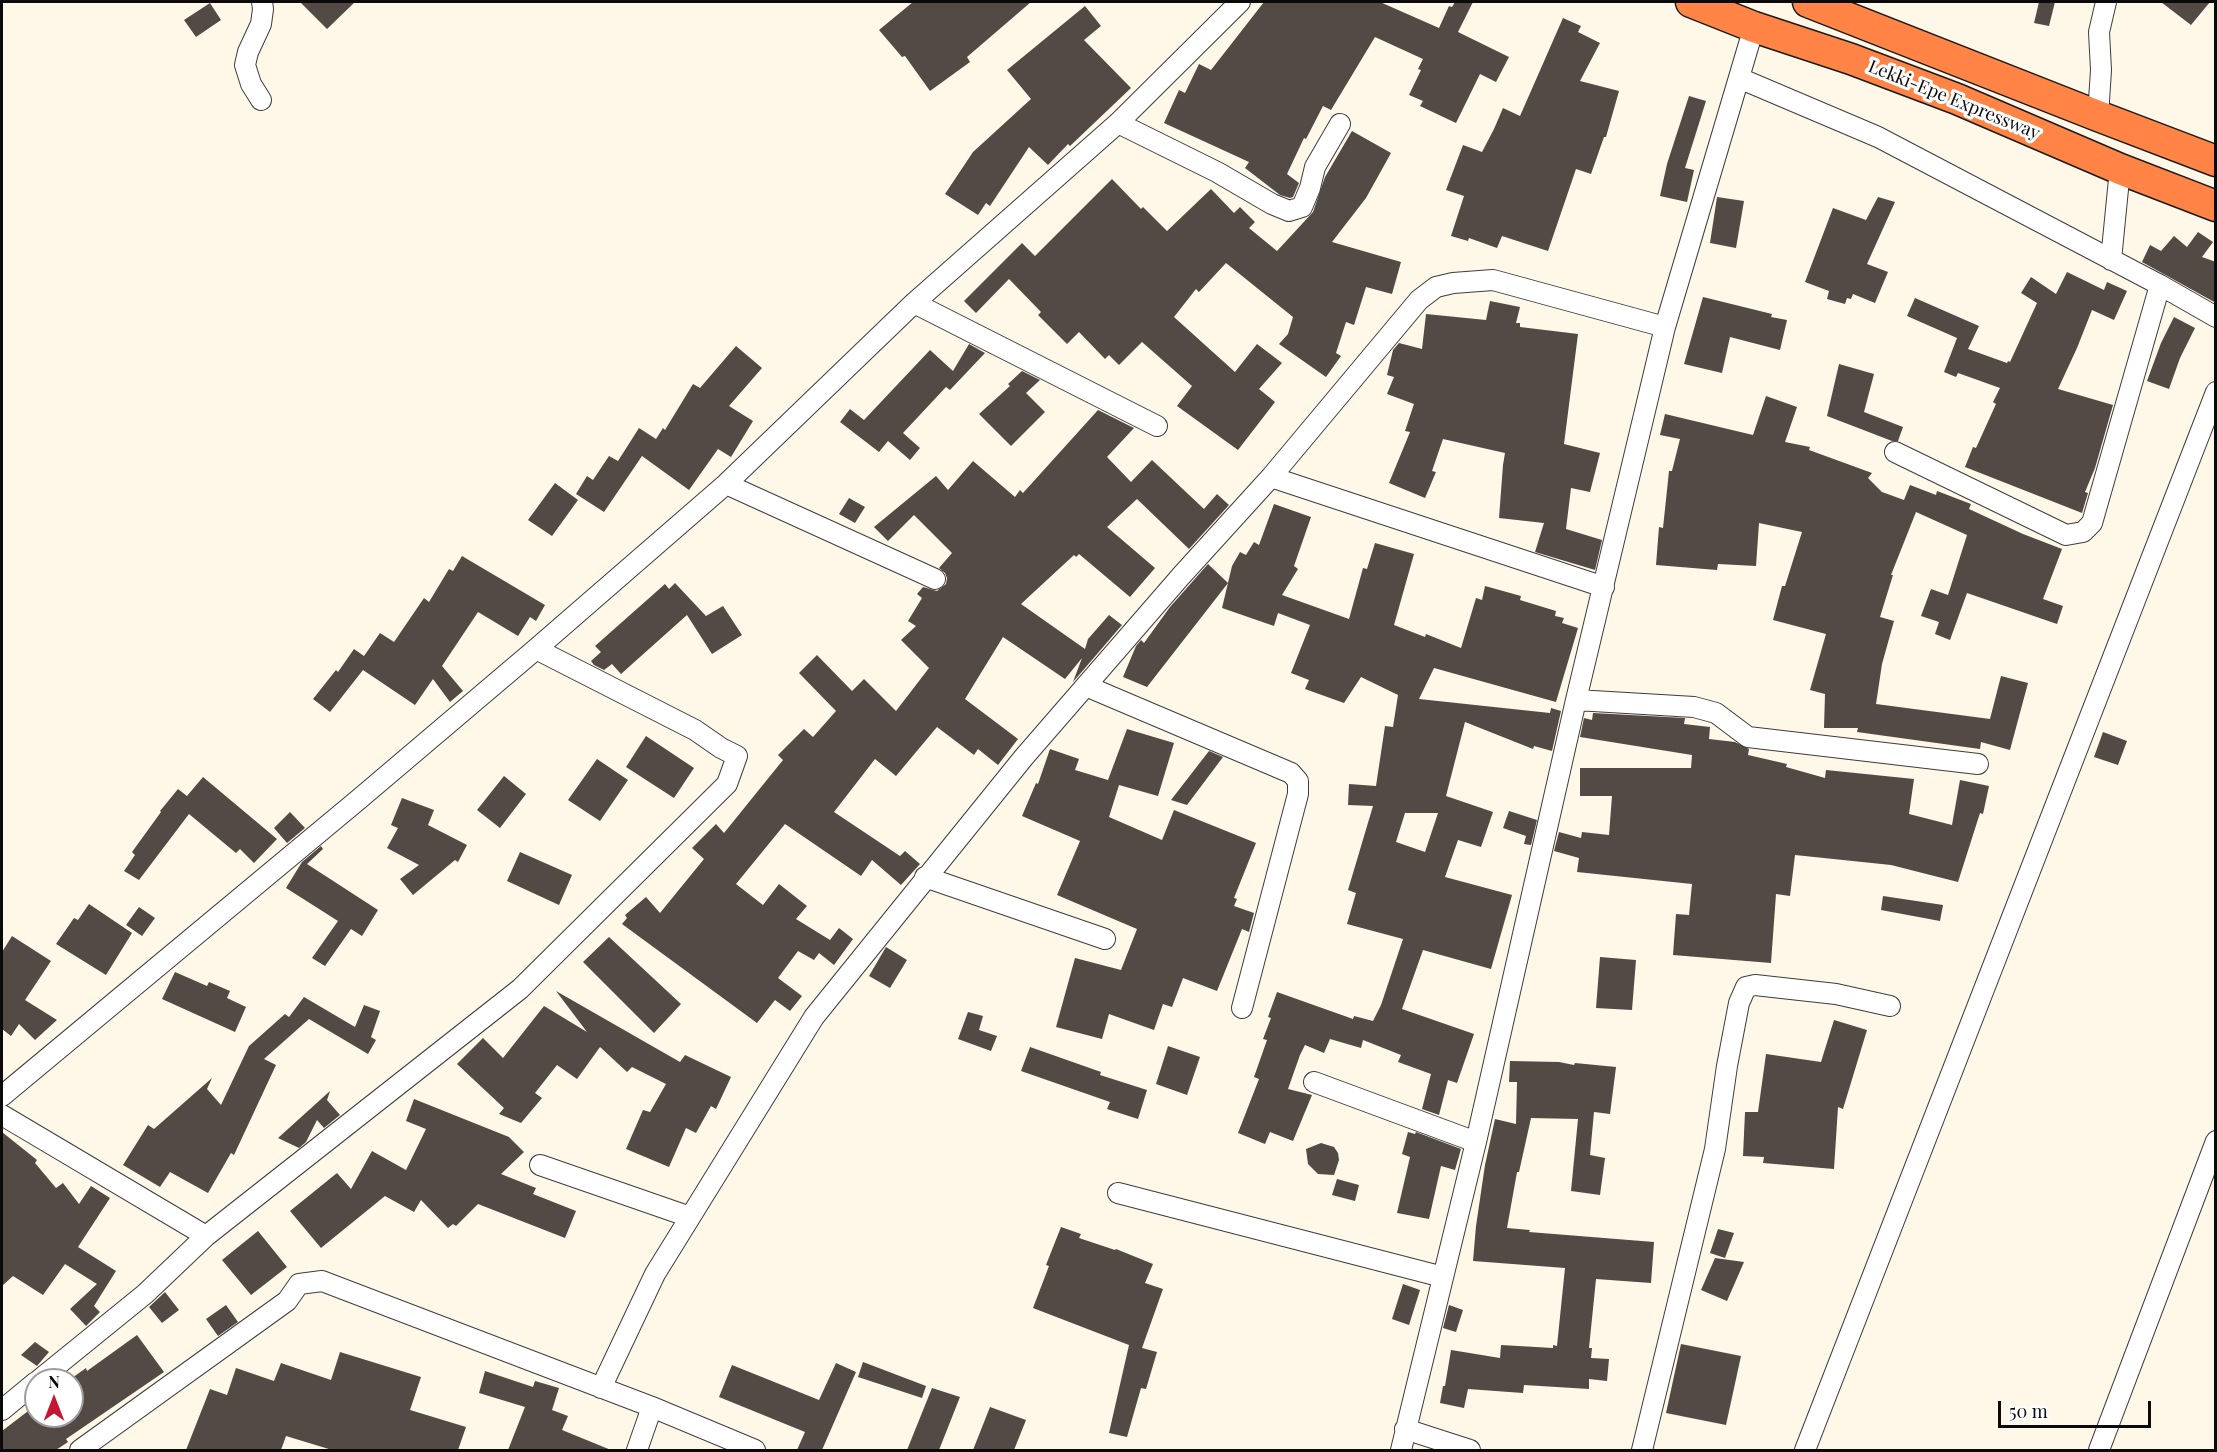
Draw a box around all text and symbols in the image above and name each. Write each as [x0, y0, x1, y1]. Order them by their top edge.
street label: Lekki-Epe Expressway [1865, 56, 2043, 144]
north arrow [24, 1368, 84, 1428]
text: N [48, 1371, 60, 1392]
scale bar [2001, 1389, 2154, 1427]
text: 50 m [2009, 1399, 2048, 1423]

